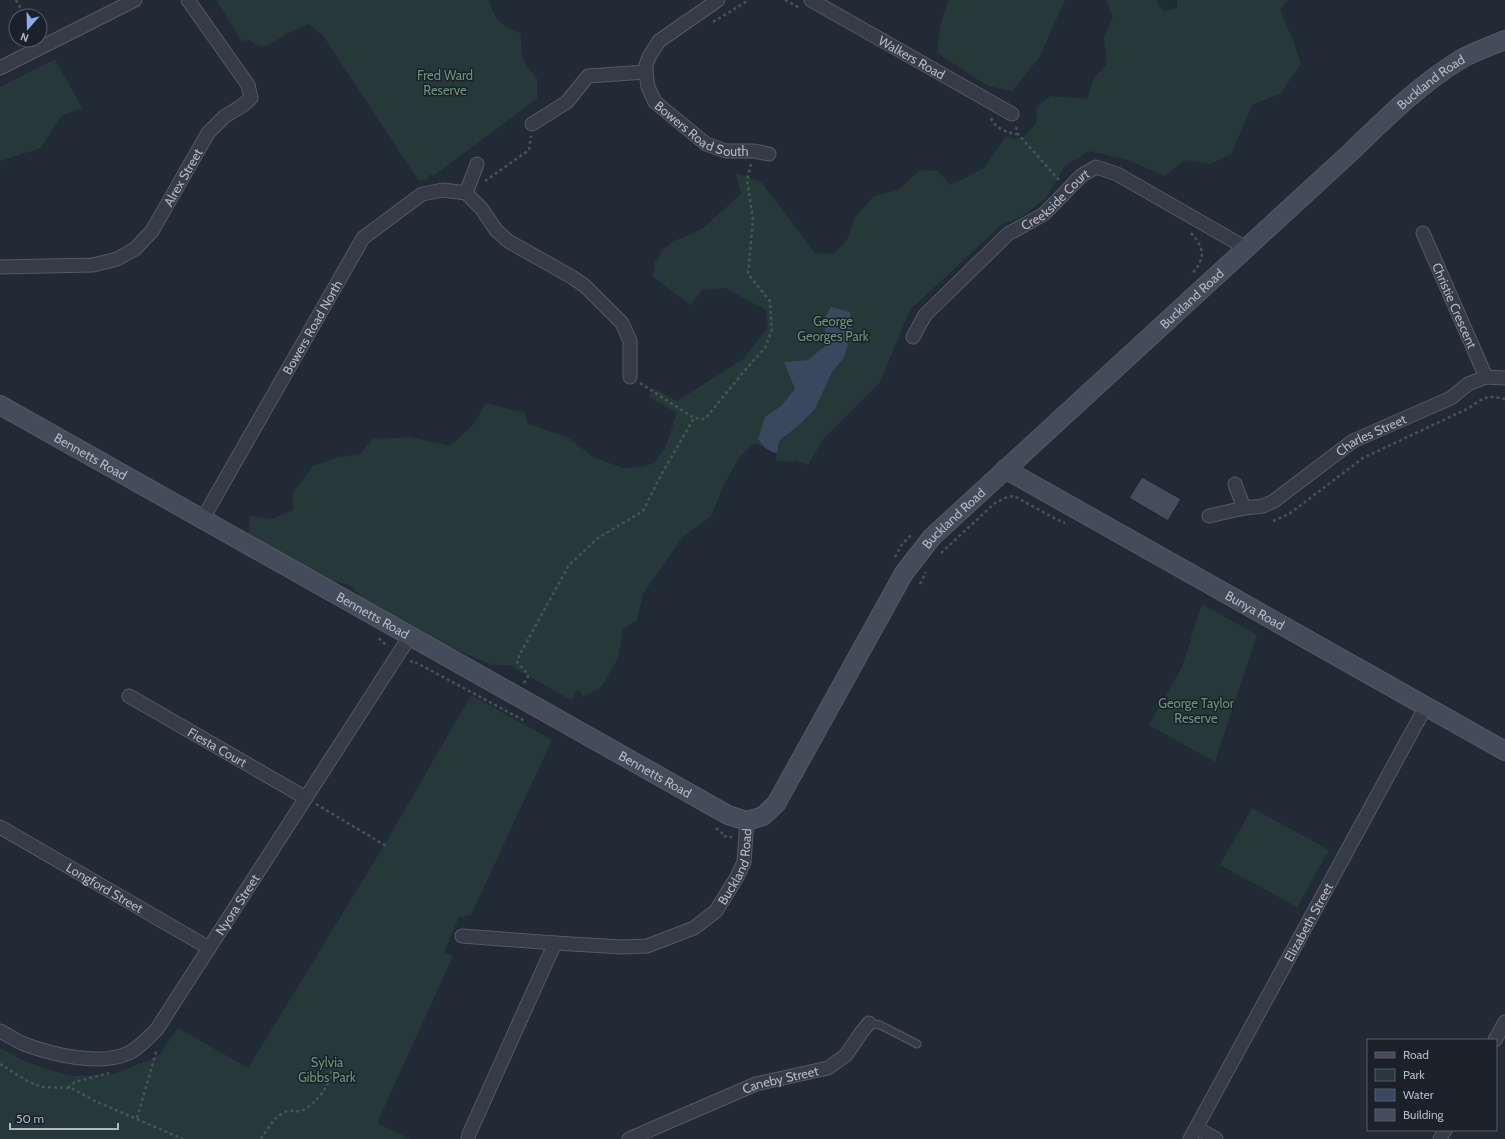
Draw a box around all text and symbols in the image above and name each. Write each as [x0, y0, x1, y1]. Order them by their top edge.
north arrow [8, 8, 48, 48]
text: N [19, 29, 31, 45]
street label: Walkers Road [876, 32, 948, 82]
street label: Buckland Road [1393, 51, 1468, 113]
park label: Fred Ward Reserve [417, 67, 473, 98]
street label: Bowers Road South [652, 97, 749, 159]
street label: Alrex Street [160, 145, 206, 209]
street label: Creekside Court [1018, 165, 1092, 233]
street label: Christie Crescent [1429, 260, 1481, 351]
street label: Buckland Road [1156, 265, 1227, 332]
street label: Bowers Road North [279, 277, 345, 377]
park label: George Georges Park [797, 313, 869, 344]
street label: Charles Street [1332, 410, 1409, 459]
street label: Bennetts Road [51, 429, 130, 483]
street label: Buckland Road [918, 484, 988, 552]
street label: Bunya Road [1223, 587, 1287, 633]
street label: Bennetts Road [334, 588, 412, 642]
park label: George Taylor Reserve [1158, 695, 1235, 726]
street label: Fiesta Court [185, 724, 250, 770]
street label: Bennetts Road [616, 747, 694, 801]
street label: Buckland Road [714, 828, 754, 908]
street label: Longford Street [63, 859, 147, 916]
street label: Nyora Street [212, 871, 263, 938]
street label: Elizabeth Street [1280, 880, 1336, 964]
legend [1367, 1039, 1497, 1131]
text: Road [1403, 1047, 1429, 1062]
park label: Sylvia Gibbs Park [298, 1054, 356, 1085]
street label: Caneby Street [739, 1062, 821, 1097]
text: Park [1403, 1067, 1425, 1082]
text: Water [1403, 1087, 1434, 1102]
scale bar [10, 1105, 118, 1131]
text: Building [1403, 1107, 1445, 1122]
text: 50 m [16, 1111, 44, 1126]

